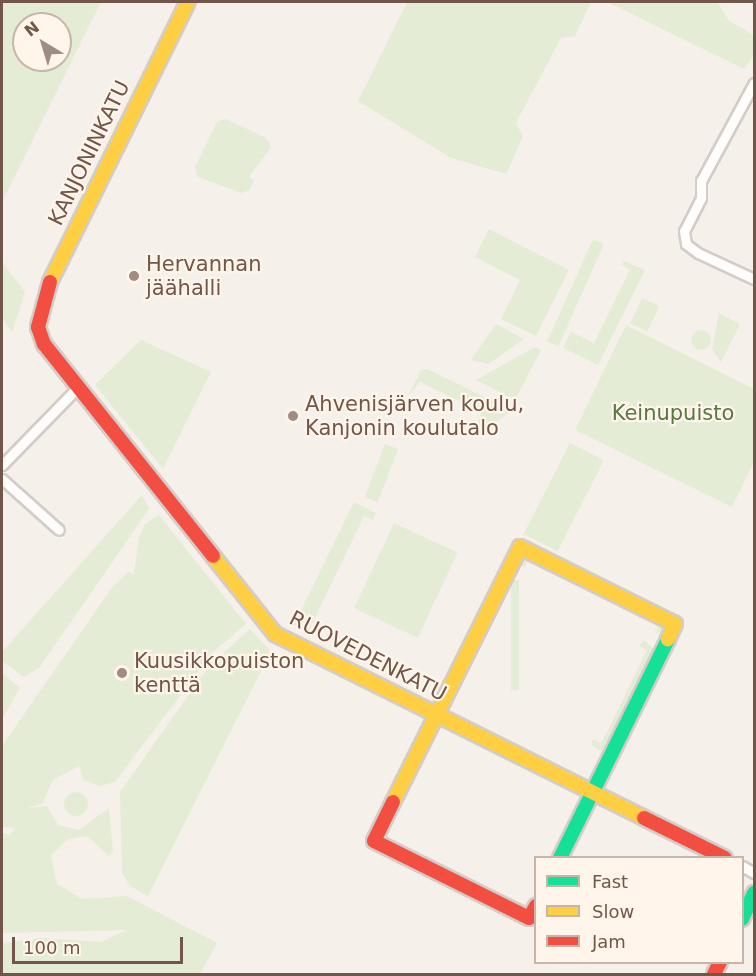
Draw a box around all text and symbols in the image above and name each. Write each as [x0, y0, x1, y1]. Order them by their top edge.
north arrow [12, 12, 72, 72]
text: N [21, 17, 43, 41]
street label: KANJONINKATU [43, 76, 135, 230]
place label: Hervannan jäähalli [146, 251, 261, 301]
marker: Hervannan jäähalli [127, 269, 141, 283]
place label: Ahvenisjärven koulu, Kanjonin koulutalo [305, 391, 524, 441]
park label: Keinupuisto [612, 400, 734, 426]
marker: Ahvenisjärven koulu, Kanjonin koulutalo [286, 409, 300, 423]
street label: RUOVEDENKATU [285, 605, 451, 707]
place label: Kuusikkopuiston kenttä [134, 648, 304, 698]
marker: Kuusikkopuiston kenttä [115, 666, 129, 680]
legend [534, 856, 744, 964]
text: Fast [592, 871, 628, 892]
text: Slow [592, 901, 634, 922]
scale bar [15, 925, 186, 963]
text: Jam [592, 931, 626, 952]
text: 100 m [23, 937, 81, 958]

